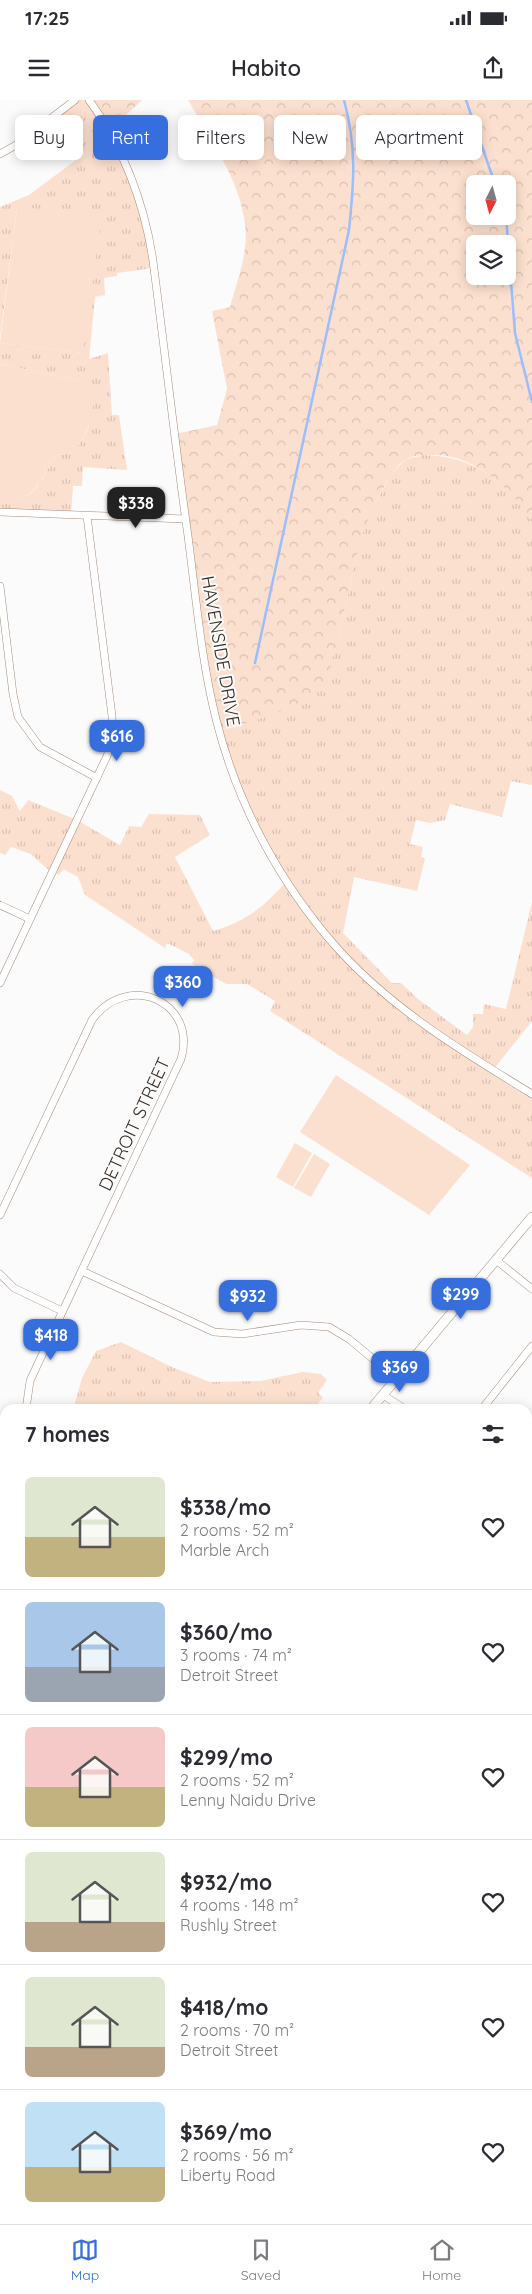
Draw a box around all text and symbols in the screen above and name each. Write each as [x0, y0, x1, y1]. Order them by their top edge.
text: 17:25 [25, 6, 70, 30]
icon: menu [25, 54, 53, 82]
text: Habito [231, 54, 301, 82]
icon: share [479, 54, 507, 82]
chip: Buy [15, 115, 83, 160]
chip: Rent [93, 115, 168, 160]
chip: Filters [178, 115, 264, 160]
chip: New [274, 115, 346, 160]
chip: Apartment [356, 115, 482, 160]
north arrow [466, 175, 516, 225]
map controls [466, 175, 516, 285]
button: layers [466, 235, 516, 285]
pin: $338 [106, 486, 166, 529]
text: $338 [118, 493, 154, 513]
street label: HAVENSIDE DRIVE [196, 574, 246, 728]
pin: $616 [87, 720, 147, 762]
text: $616 [100, 726, 134, 746]
pin: $360 [153, 966, 213, 1008]
text: $360 [165, 972, 201, 992]
street label: DETROIT STREET [93, 1054, 175, 1194]
pin: $299 [431, 1278, 491, 1320]
pin: $932 [218, 1280, 278, 1322]
text: $299 [443, 1284, 479, 1304]
text: $932 [230, 1286, 266, 1306]
pin: $418 [21, 1318, 81, 1361]
text: $418 [34, 1325, 68, 1345]
pin: $369 [370, 1350, 430, 1393]
text: $369 [382, 1357, 418, 1377]
icon: filters [479, 1420, 507, 1448]
text: 7 homes [25, 1421, 110, 1447]
text: $338/mo [180, 1494, 271, 1520]
icon: home [65, 1497, 125, 1557]
icon: heart [479, 1513, 507, 1541]
text: 2 rooms · 52 m² [180, 1520, 294, 1540]
text: Marble Arch [180, 1540, 269, 1560]
text: $360/mo [180, 1619, 273, 1645]
icon: home [65, 1622, 125, 1682]
icon: heart [479, 1638, 507, 1666]
text: 3 rooms · 74 m² [180, 1645, 292, 1665]
text: Detroit Street [180, 1665, 279, 1685]
text: $299/mo [180, 1744, 273, 1770]
icon: home [65, 1747, 125, 1807]
icon: heart [479, 1763, 507, 1791]
text: 2 rooms · 52 m² [180, 1770, 294, 1790]
text: Lenny Naidu Drive [180, 1790, 316, 1810]
text: $932/mo [180, 1869, 272, 1895]
icon: home [65, 1872, 125, 1932]
icon: heart [479, 1888, 507, 1916]
text: 4 rooms · 148 m² [180, 1895, 299, 1915]
text: Rushly Street [180, 1915, 277, 1935]
text: $418/mo [180, 1994, 268, 2020]
icon: home [65, 1997, 125, 2057]
icon: heart [479, 2013, 507, 2041]
text: 2 rooms · 70 m² [180, 2020, 294, 2040]
text: Detroit Street [180, 2040, 279, 2060]
text: $369/mo [180, 2119, 272, 2145]
icon: home [65, 2122, 125, 2182]
icon: heart [479, 2138, 507, 2166]
text: 2 rooms · 56 m² [180, 2145, 294, 2165]
text: Liberty Road [180, 2165, 275, 2185]
tab: Map [71, 2236, 99, 2284]
tab: Saved [241, 2236, 281, 2284]
tab: Home [422, 2236, 461, 2284]

